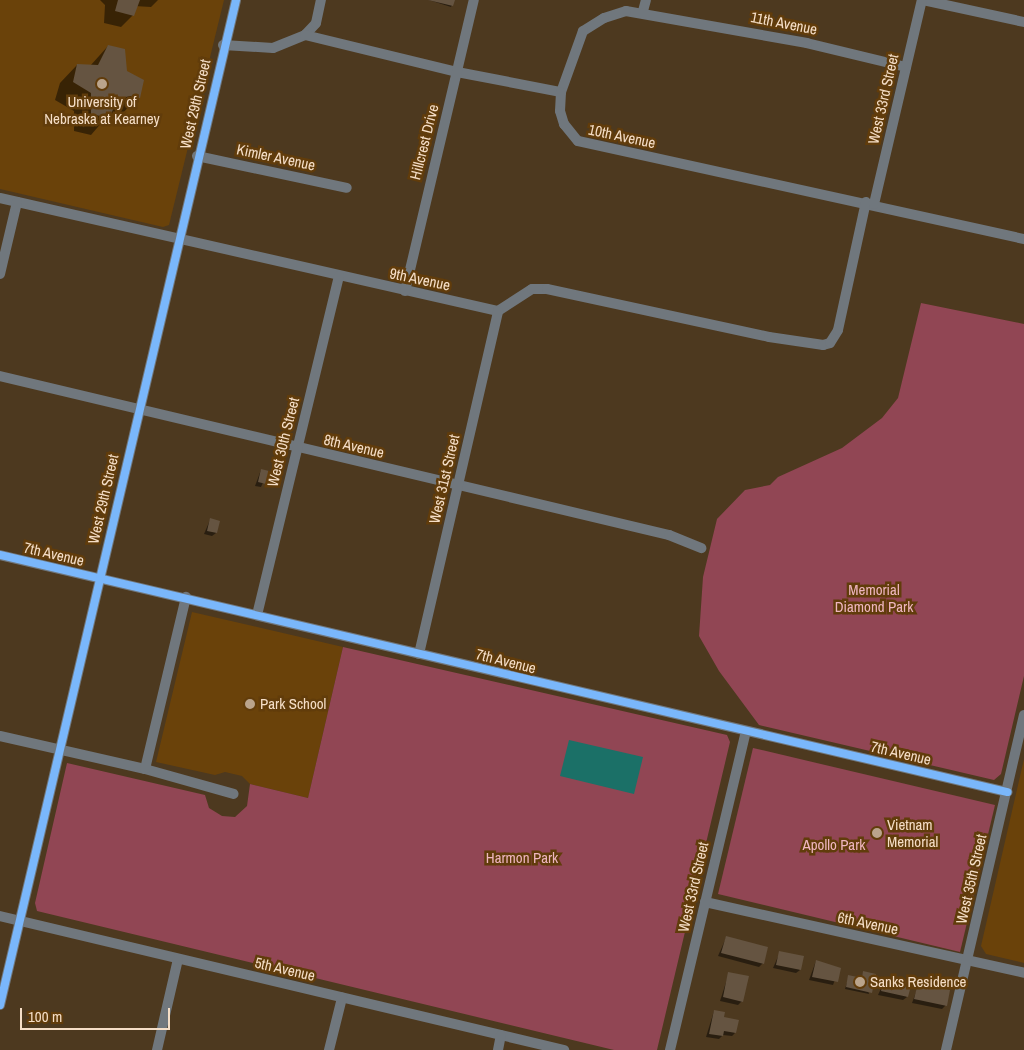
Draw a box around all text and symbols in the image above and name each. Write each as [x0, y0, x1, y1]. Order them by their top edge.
street label: 11th Avenue [749, 8, 819, 38]
street label: West 33rd Street [864, 52, 902, 146]
street label: West 29th Street [176, 57, 214, 151]
marker: University of Nebraska at Kearney [96, 78, 108, 90]
place label: University of Nebraska at Kearney [44, 92, 160, 127]
street label: Hillcrest Drive [406, 102, 442, 182]
street label: 10th Avenue [586, 120, 658, 152]
street label: Kimler Avenue [235, 140, 317, 174]
street label: 9th Avenue [388, 264, 452, 294]
street label: West 30th Street [263, 395, 303, 489]
street label: 8th Avenue [322, 430, 386, 462]
street label: West 31st Street [425, 433, 463, 525]
street label: West 29th Street [84, 452, 122, 546]
street label: 7th Avenue [22, 538, 86, 570]
park label: Memorial Diamond Park [835, 580, 913, 615]
street label: 7th Avenue [474, 645, 538, 677]
place label: Park School [260, 695, 326, 713]
marker: Park School [244, 698, 256, 710]
street label: 7th Avenue [869, 737, 933, 769]
place label: Vietnam Memorial [887, 815, 938, 850]
marker: Vietnam Memorial [871, 827, 883, 839]
street label: West 35th Street [952, 832, 990, 926]
park label: Apollo Park [803, 836, 865, 854]
street label: West 33rd Street [674, 840, 712, 934]
park label: Harmon Park [486, 849, 558, 867]
street label: 6th Avenue [836, 908, 900, 938]
street label: 5th Avenue [253, 953, 317, 985]
place label: Sanks Residence [870, 973, 966, 991]
marker: Sanks Residence [854, 976, 866, 988]
scale bar [22, 998, 172, 1030]
text: 100 m [28, 1006, 62, 1027]

